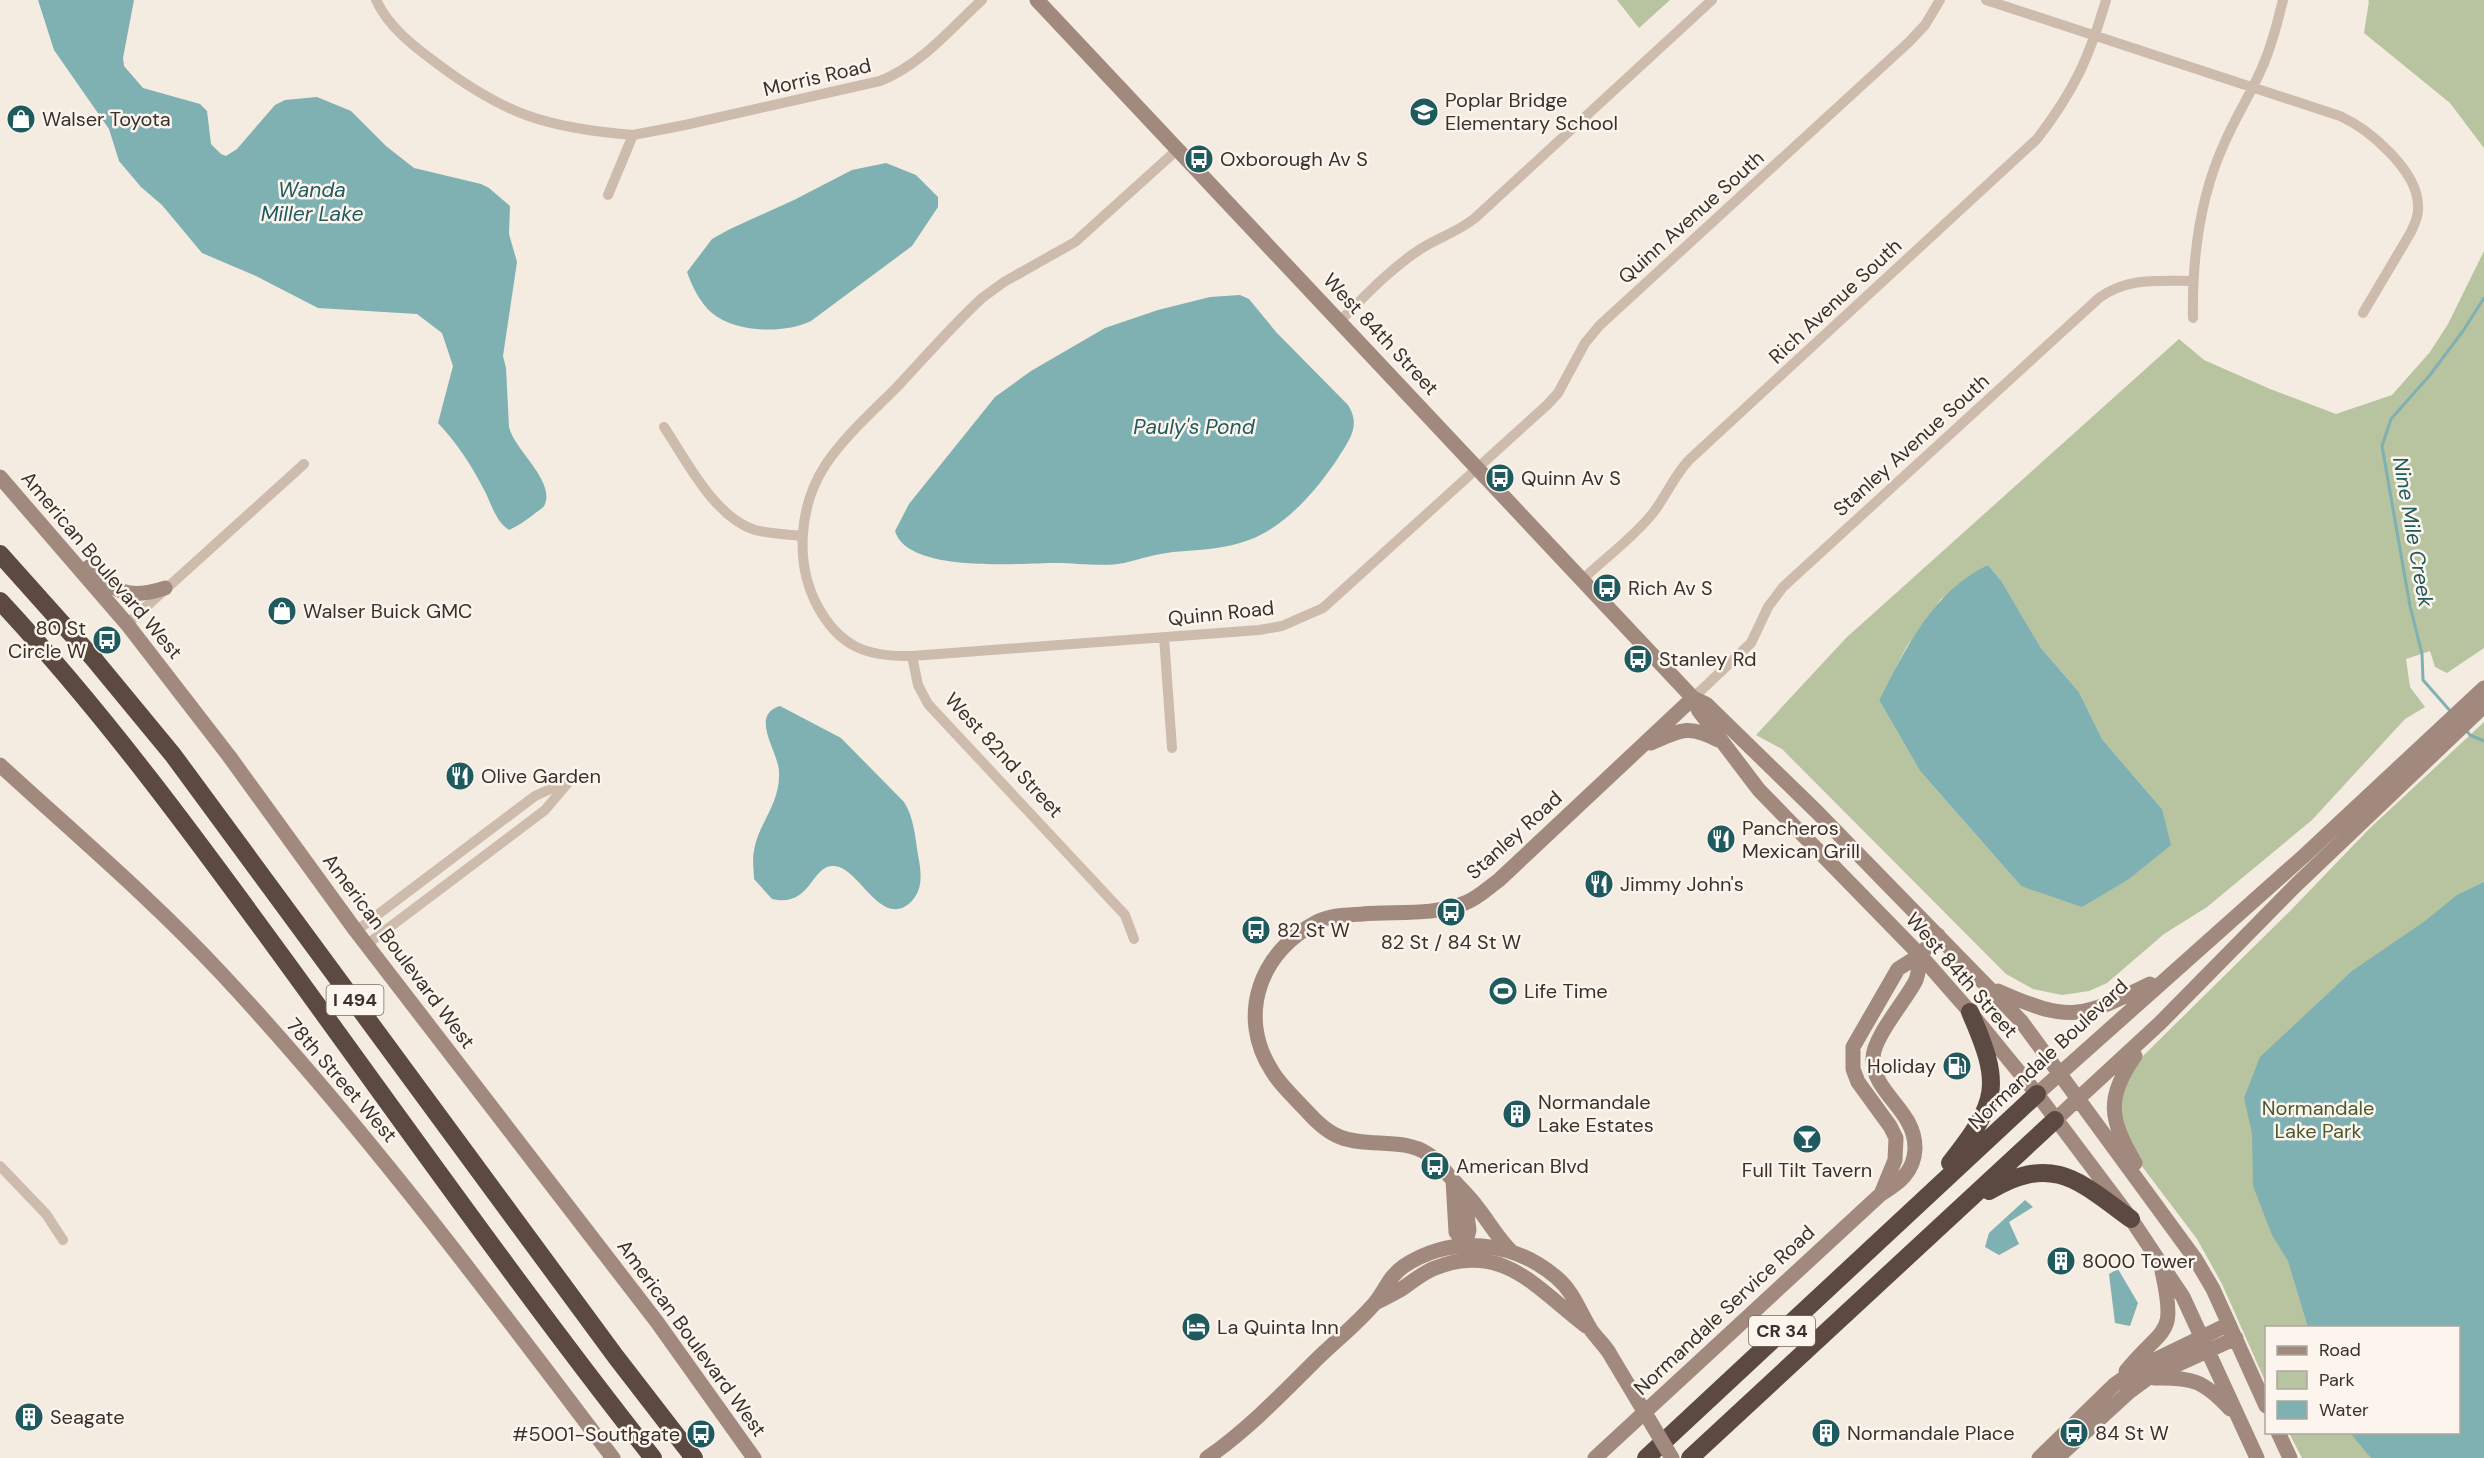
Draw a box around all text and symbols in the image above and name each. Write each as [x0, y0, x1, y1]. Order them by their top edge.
street label: Morris Road [760, 52, 874, 102]
place label: Poplar Bridge Elementary School [1445, 87, 1618, 136]
school or university icon: Poplar Bridge Elementary School [1408, 96, 1440, 128]
shop icon: Walser Toyota [5, 103, 37, 135]
place label: Walser Toyota [42, 106, 171, 132]
bus stop icon: Oxborough Av S [1183, 143, 1215, 175]
street label: Quinn Avenue South [1613, 145, 1769, 289]
place label: Oxborough Av S [1220, 146, 1368, 172]
water label: Wanda Miller Lake [261, 176, 363, 228]
street label: Rich Avenue South [1763, 233, 1907, 369]
street label: West 84th Street [1318, 267, 1445, 401]
street label: Stanley Avenue South [1828, 368, 1994, 522]
water label: Pauly's Pond [1133, 413, 1256, 441]
water label: Nine Mile Creek [2386, 455, 2440, 610]
bus stop icon: Quinn Av S [1484, 462, 1516, 494]
place label: Quinn Av S [1521, 465, 1621, 491]
street label: American Boulevard West [16, 466, 188, 664]
bus stop icon: Rich Av S [1591, 572, 1623, 604]
place label: Rich Av S [1628, 575, 1713, 601]
shop icon: Walser Buick GMC [266, 595, 298, 627]
street label: Quinn Road [1167, 595, 1275, 631]
place label: Walser Buick GMC [303, 598, 472, 624]
place label: 80 St Circle W [8, 615, 86, 664]
bus stop icon: 80 St Circle W [91, 624, 123, 656]
bus stop icon: Stanley Rd [1622, 643, 1654, 675]
place label: Stanley Rd [1659, 646, 1756, 672]
street label: West 82nd Street [939, 687, 1069, 823]
restaurant icon: Olive Garden [444, 760, 476, 792]
place label: Olive Garden [481, 763, 601, 789]
street label: Stanley Road [1461, 785, 1567, 885]
place label: Pancheros Mexican Grill [1742, 815, 1860, 864]
restaurant icon: Pancheros Mexican Grill [1705, 823, 1737, 855]
street label: American Boulevard West [317, 848, 481, 1054]
restaurant icon: Jimmy John's [1583, 868, 1615, 900]
place label: Jimmy John's [1620, 871, 1744, 897]
bus stop icon: 82 St / 84 St W [1435, 896, 1467, 928]
street label: West 84th Street [1900, 907, 2024, 1043]
bus stop icon: 82 St W [1240, 914, 1272, 946]
place label: 82 St W [1277, 917, 1350, 943]
place label: 82 St / 84 St W [1381, 929, 1521, 955]
street label: Normandale Boulevard [1963, 973, 2133, 1135]
sports icon: Life Time [1487, 975, 1519, 1007]
place label: Life Time [1524, 978, 1608, 1004]
road number: I 494 [326, 985, 384, 1015]
street label: 78th Street West [281, 1012, 403, 1148]
fuel station icon: Holiday [1941, 1050, 1973, 1082]
place label: Holiday [1867, 1053, 1936, 1079]
place label: Normandale Lake Estates [1538, 1089, 1654, 1138]
park label: Normandale Lake Park [2262, 1095, 2374, 1144]
building icon: Normandale Lake Estates [1501, 1098, 1533, 1130]
bar icon: Full Tilt Tavern [1791, 1123, 1823, 1155]
bus stop icon: American Blvd [1419, 1150, 1451, 1182]
place label: American Blvd [1456, 1153, 1589, 1179]
place label: Full Tilt Tavern [1742, 1157, 1872, 1183]
street label: Normandale Service Road [1628, 1219, 1820, 1401]
street label: American Boulevard West [612, 1234, 772, 1442]
building icon: 8000 Tower [2045, 1245, 2077, 1277]
place label: 8000 Tower [2082, 1248, 2195, 1274]
hotel icon: La Quinta Inn [1180, 1311, 1212, 1343]
place label: La Quinta Inn [1217, 1314, 1339, 1340]
road number: CR 34 [1749, 1316, 1815, 1346]
legend [2265, 1326, 2460, 1434]
text: Road [2319, 1338, 2361, 1362]
text: Park [2319, 1368, 2355, 1392]
text: Water [2319, 1398, 2369, 1422]
building icon: Seagate [13, 1401, 45, 1433]
place label: Seagate [50, 1404, 125, 1430]
building icon: Normandale Place [1810, 1417, 1842, 1449]
bus stop icon: 84 St W [2058, 1417, 2090, 1449]
bus stop icon: #5001-Southgate [685, 1418, 717, 1450]
place label: Normandale Place [1847, 1420, 2015, 1446]
place label: 84 St W [2095, 1420, 2169, 1446]
place label: #5001-Southgate [512, 1421, 680, 1447]

